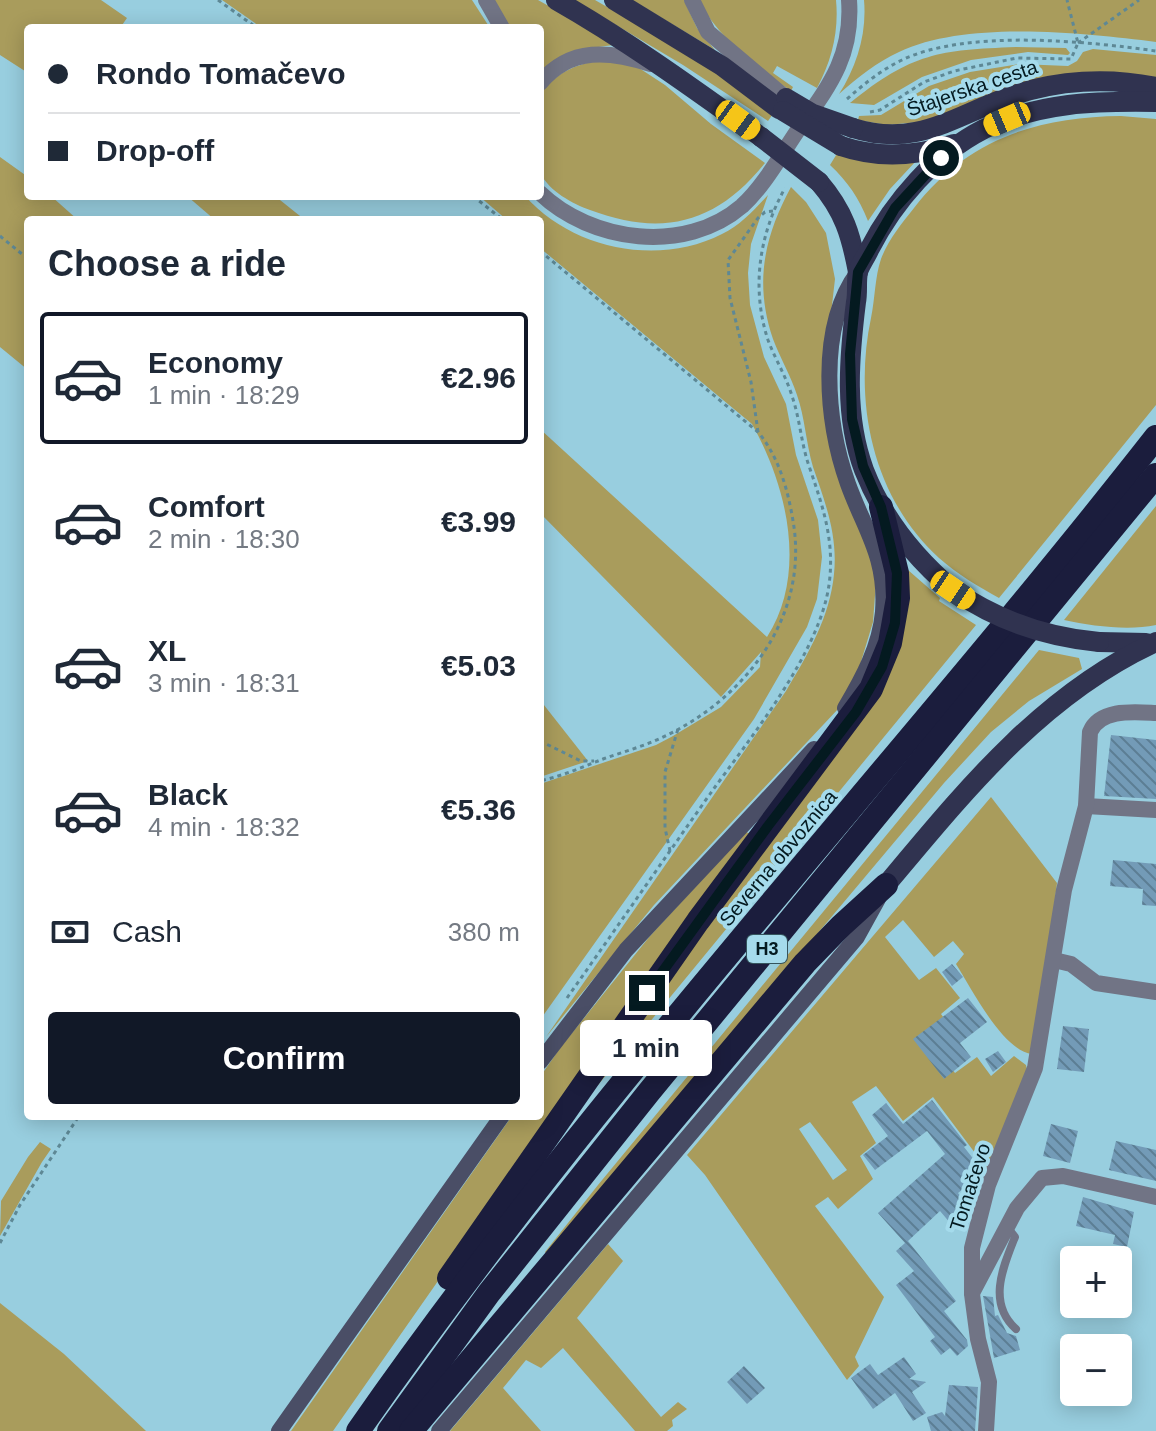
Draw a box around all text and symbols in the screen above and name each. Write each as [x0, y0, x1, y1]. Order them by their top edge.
street label: Štajerska cesta [904, 55, 1041, 121]
text: Rondo Tomačevo [96, 57, 345, 90]
car [712, 96, 764, 144]
car [980, 99, 1034, 139]
text: Drop-off [96, 134, 214, 167]
route start [923, 140, 959, 176]
text: Choose a ride [48, 243, 286, 284]
icon: car [52, 342, 124, 414]
text: Economy [148, 346, 283, 379]
text: €2.96 [441, 361, 516, 394]
text: 1 min · 18:29 [148, 380, 300, 410]
icon: car [52, 486, 124, 558]
text: Comfort [148, 490, 265, 523]
text: €3.99 [441, 505, 516, 538]
text: 2 min · 18:30 [148, 524, 300, 554]
car [926, 567, 980, 613]
icon: car [52, 630, 124, 702]
text: XL [148, 634, 186, 667]
text: €5.03 [441, 649, 516, 682]
text: 3 min · 18:31 [148, 668, 300, 698]
icon: car [52, 774, 124, 846]
text: Black [148, 778, 228, 811]
street label: Severna obvoznica [715, 785, 842, 930]
text: €5.36 [441, 793, 516, 826]
text: 4 min · 18:32 [148, 812, 300, 842]
icon: cash [48, 910, 92, 954]
text: Cash [112, 915, 182, 948]
text: 380 m [448, 917, 520, 947]
road number: H3 [747, 935, 787, 963]
route end [629, 975, 665, 1011]
button: Confirm [48, 1012, 520, 1104]
callout: 1 min [581, 1021, 713, 1077]
text: 1 min [612, 1033, 680, 1063]
street label: Tomačevo [945, 1140, 995, 1234]
map controls [1060, 1246, 1132, 1406]
button: + [1060, 1246, 1132, 1318]
button: − [1060, 1334, 1132, 1406]

